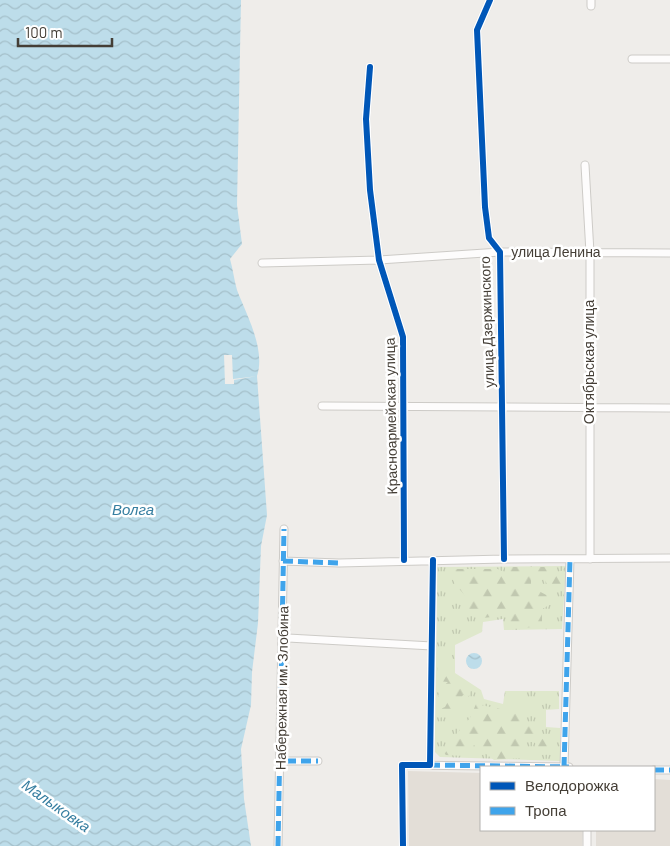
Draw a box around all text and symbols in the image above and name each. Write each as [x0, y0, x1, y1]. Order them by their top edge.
scale bar [18, 15, 111, 47]
text: 100 m [25, 23, 63, 41]
street label: улица Ленина [511, 243, 601, 260]
street label: улица Дзержинского [476, 256, 497, 388]
street label: Октябрьская улица [580, 300, 597, 424]
street label: Красноармейская улица [381, 337, 400, 495]
water label: Волга [112, 500, 154, 518]
street label: Набережная им. Злобина [272, 606, 291, 770]
legend [480, 766, 655, 831]
water label: Малыковка [19, 775, 94, 835]
text: Велодорожка [525, 776, 619, 794]
text: Тропа [525, 801, 567, 819]

